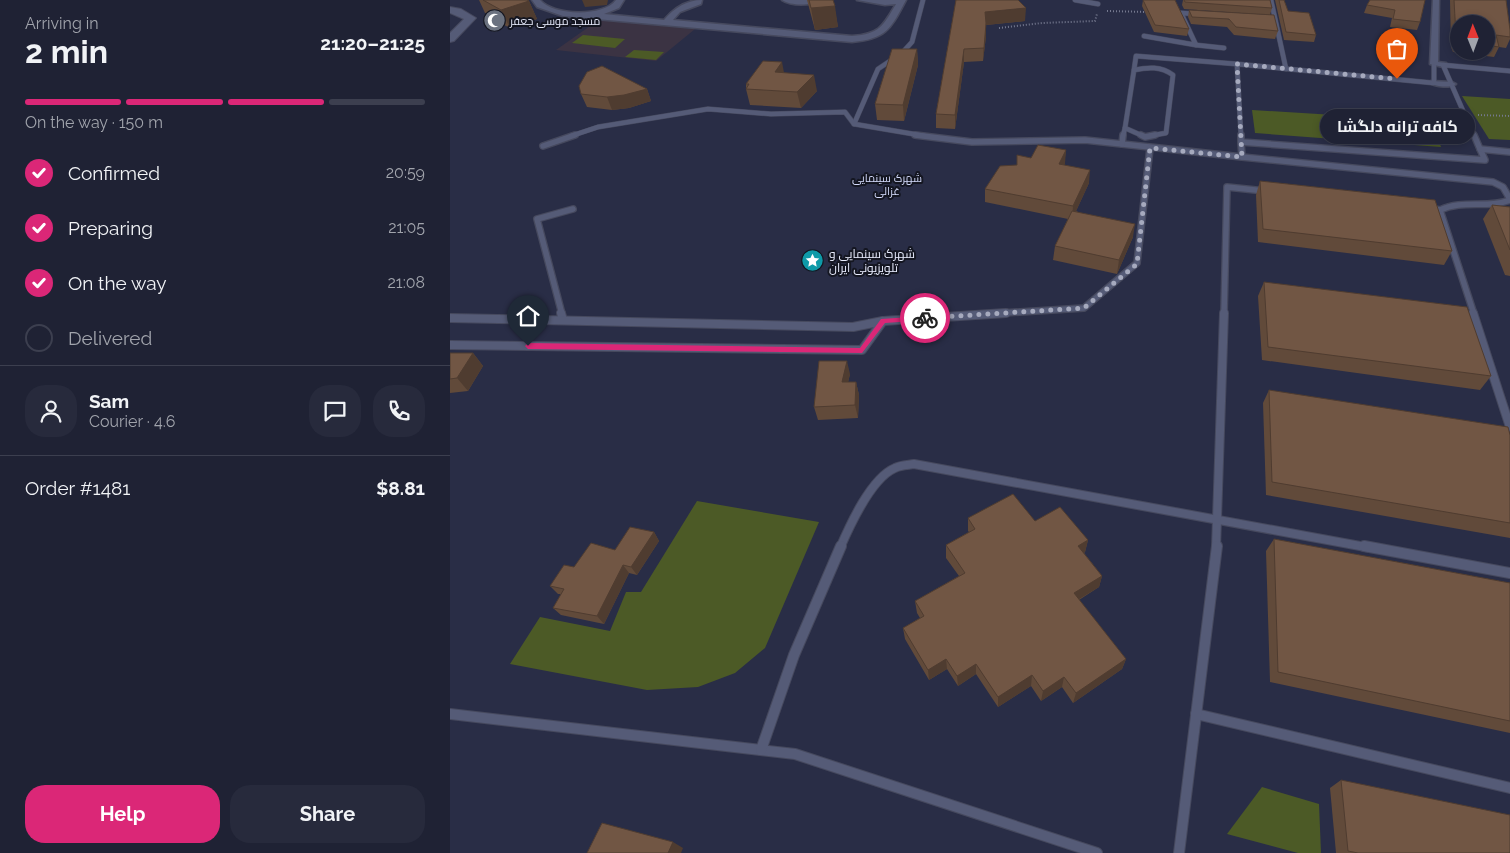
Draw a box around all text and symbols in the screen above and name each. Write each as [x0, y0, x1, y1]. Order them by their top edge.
mosque icon: مسجد موسی جعفر [482, 9, 506, 33]
text: Arriving in [25, 14, 99, 33]
place label: مسجد موسی جعفر [509, 15, 600, 28]
north arrow [1450, 15, 1495, 60]
map controls [1450, 15, 1495, 60]
pin [1376, 28, 1418, 79]
text: 21:20–21:25 [320, 32, 425, 54]
text: 2 min [25, 33, 108, 70]
icon: bag [1383, 35, 1411, 63]
callout: کافه ترانه دلگشا [1320, 109, 1474, 144]
text: On the way · 150 m [25, 113, 163, 132]
text: کافه ترانه دلگشا [1337, 117, 1458, 136]
icon: check [25, 159, 53, 187]
text: Confirmed [68, 162, 160, 184]
text: 20:59 [386, 163, 425, 182]
district label: شهرک سینمایی غزالی [852, 172, 922, 198]
icon: check [25, 214, 53, 242]
text: Preparing [68, 217, 153, 239]
text: 21:05 [388, 218, 425, 237]
place label: شهرک سینمایی و تلویزیونی ایران [829, 247, 915, 275]
place icon: شهرک سینمایی و تلویزیونی ایران [801, 249, 825, 273]
icon: check [25, 269, 53, 297]
text: On the way [68, 272, 167, 294]
text: 21:08 [388, 273, 425, 292]
courier [900, 293, 950, 343]
pin [507, 295, 549, 346]
icon: home [514, 302, 542, 330]
icon: bike [911, 304, 939, 332]
text: Delivered [68, 327, 152, 349]
button: person [25, 385, 77, 437]
button: chat [309, 385, 361, 437]
button: phone [373, 385, 425, 437]
text: Sam [89, 390, 129, 412]
text: Courier · 4.6 [89, 412, 175, 431]
text: Order #1481 [25, 477, 130, 499]
text: $8.81 [376, 477, 425, 499]
button: Help [25, 785, 220, 843]
button: Share [230, 785, 425, 843]

